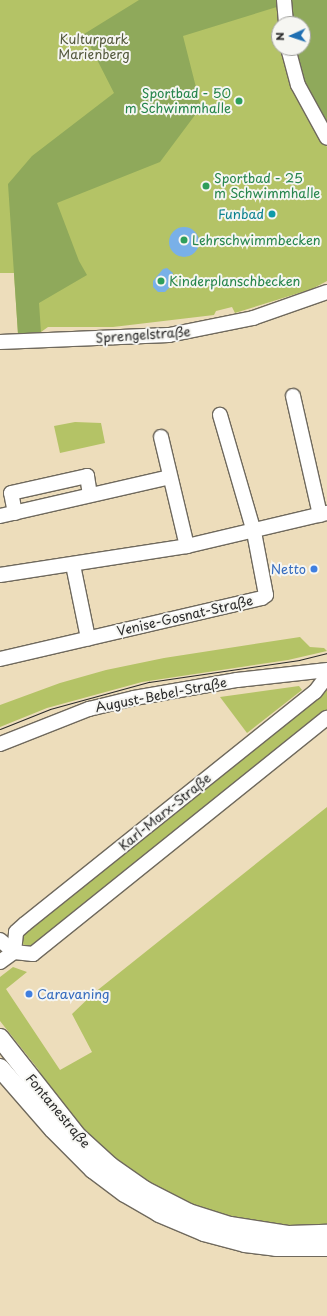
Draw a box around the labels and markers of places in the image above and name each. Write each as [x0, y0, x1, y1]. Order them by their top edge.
place label: Sportbad - 50 m Schwimmhalle [124, 86, 231, 117]
marker: Sportbad - 50 m Schwimmhalle [234, 96, 244, 106]
place label: Sportbad - 25 m Schwimmhalle [214, 171, 321, 202]
marker: Sportbad - 25 m Schwimmhalle [201, 181, 211, 191]
place label: Funbad [218, 206, 264, 222]
marker: Funbad [267, 209, 277, 219]
place label: Lehrschwimmbecken [192, 232, 321, 248]
marker: Lehrschwimmbecken [179, 235, 189, 245]
place label: Kinderplanschbecken [169, 273, 300, 289]
marker: Kinderplanschbecken [156, 276, 166, 286]
place label: Netto [271, 561, 306, 577]
marker: Netto [309, 564, 319, 574]
place label: Caravaning [37, 986, 110, 1002]
marker: Caravaning [24, 989, 34, 999]

